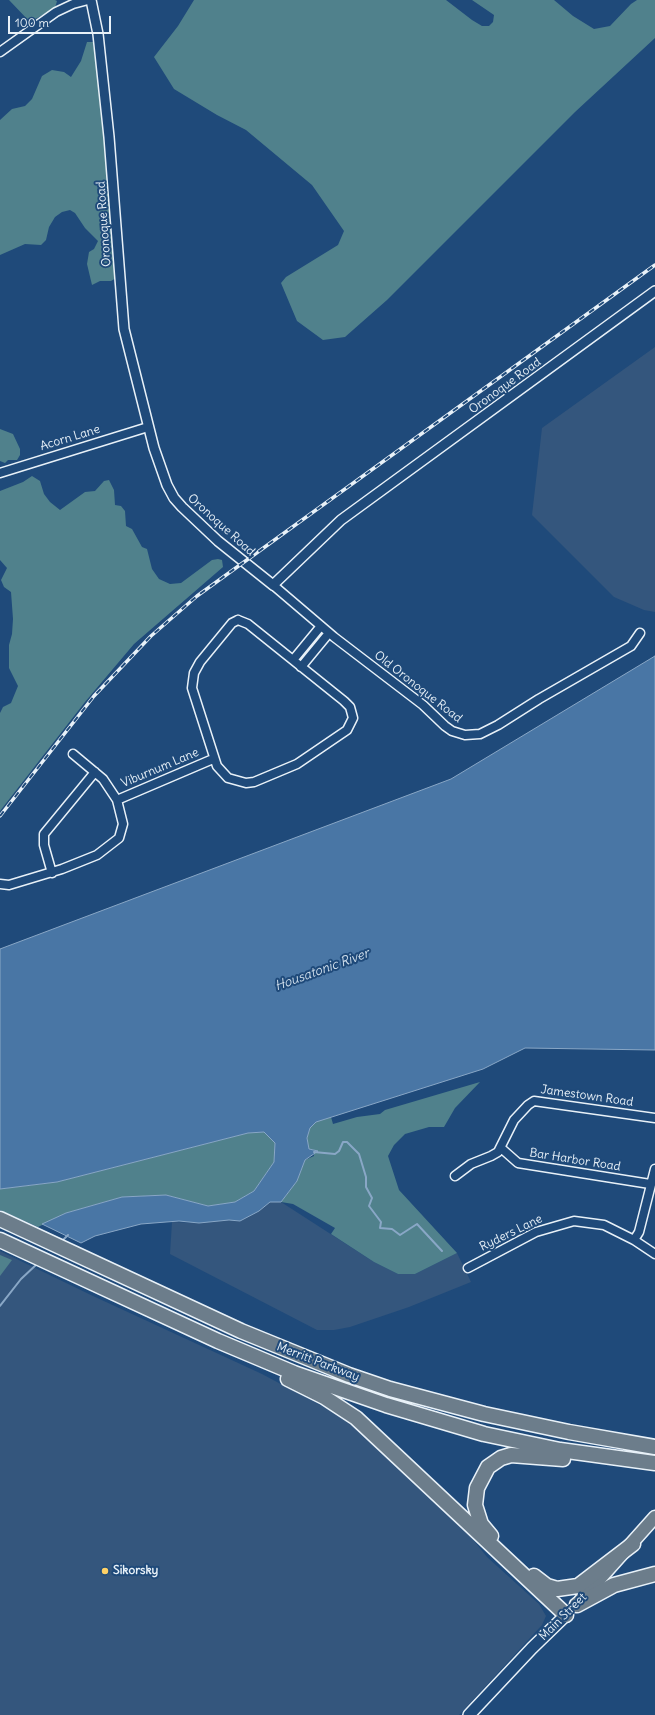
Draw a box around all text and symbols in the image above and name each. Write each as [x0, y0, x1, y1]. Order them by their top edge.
scale bar [10, 8, 113, 34]
text: 100 m [15, 15, 49, 30]
street label: Oronoque Road [94, 181, 114, 267]
street label: Oronoque Road [466, 355, 544, 417]
street label: Acorn Lane [38, 422, 102, 454]
street label: Oronoque Road [184, 491, 258, 559]
street label: Old Oronoque Road [371, 648, 465, 726]
street label: Viburnum Lane [119, 745, 201, 791]
water label: Housatonic River [273, 946, 371, 994]
street label: Jamestown Road [540, 1082, 634, 1110]
street label: Bar Harbor Road [528, 1146, 622, 1174]
street label: Ryders Lane [477, 1212, 545, 1254]
street label: Merritt Parkway [275, 1340, 361, 1384]
place label: Sikorsky [113, 1564, 158, 1578]
marker: Sikorsky [100, 1566, 110, 1576]
street label: Main Street [536, 1590, 590, 1644]

